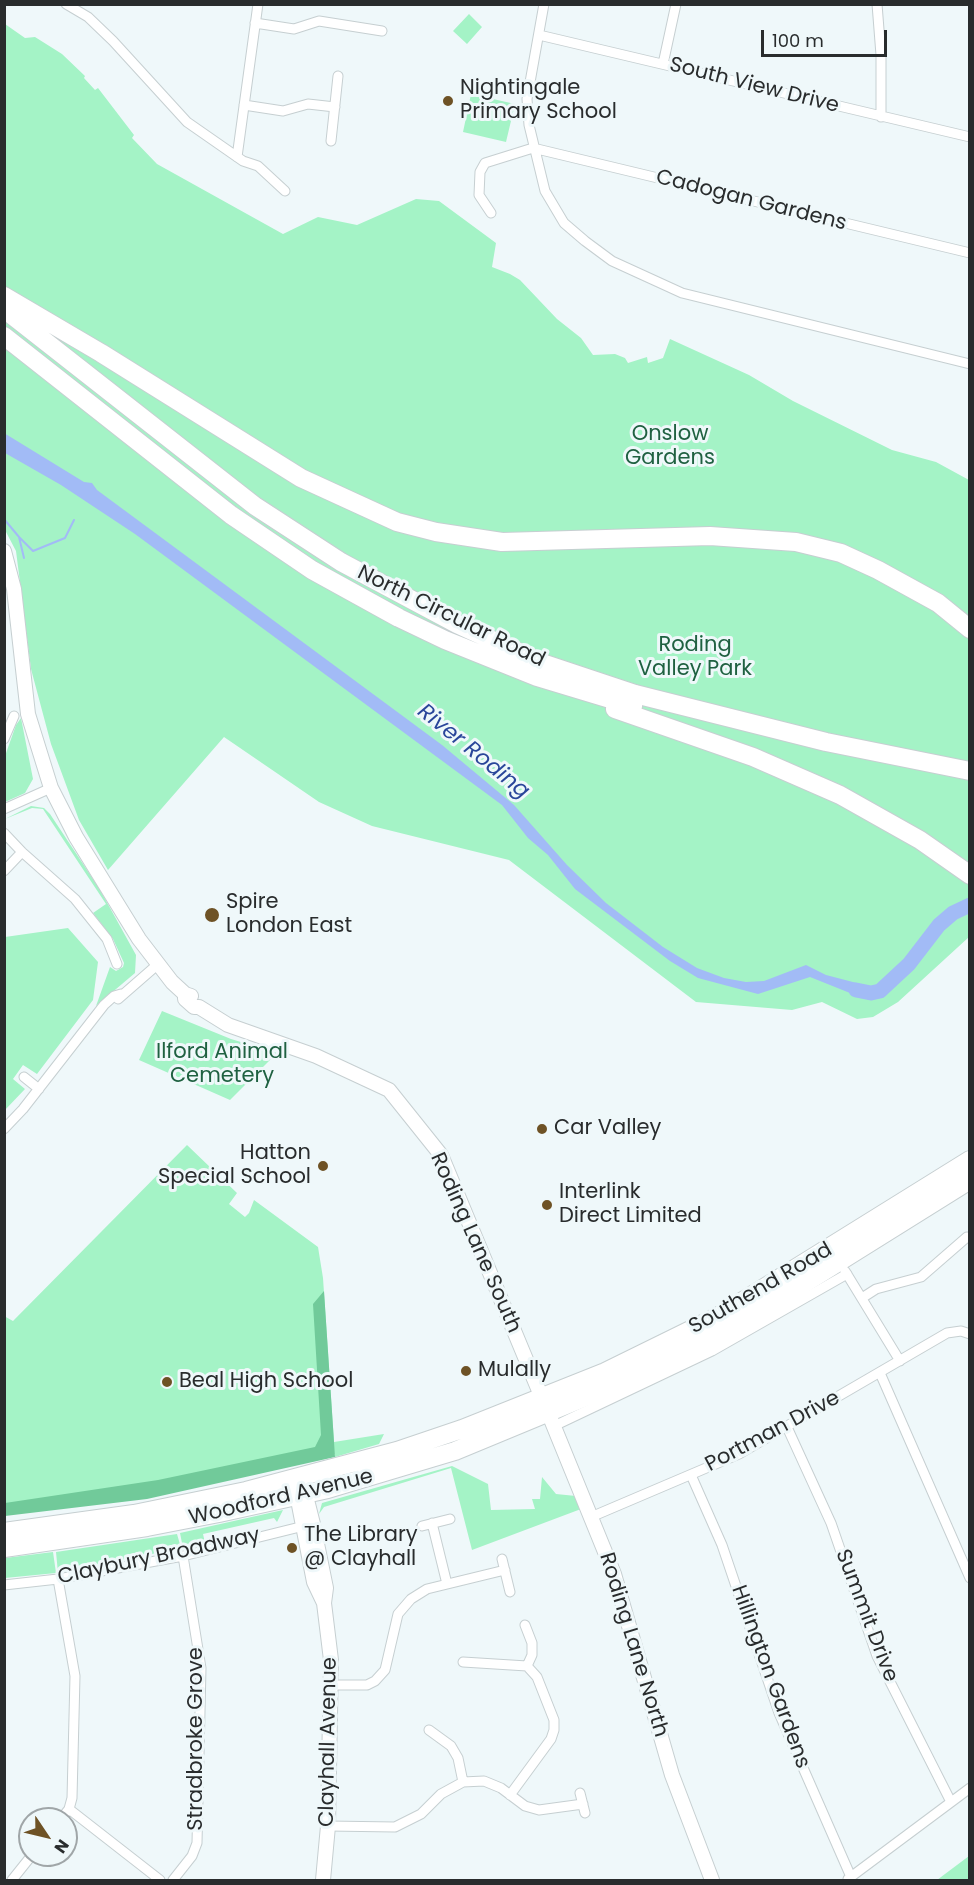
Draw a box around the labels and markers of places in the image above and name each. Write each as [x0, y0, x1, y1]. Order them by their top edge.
place label: Nightingale Primary School [460, 76, 617, 126]
marker: Nightingale Primary School [441, 94, 455, 108]
place label: Spire London East [226, 890, 352, 940]
marker: Spire London East [203, 906, 221, 924]
place label: Car Valley [554, 1116, 661, 1142]
marker: Car Valley [535, 1122, 549, 1136]
place label: Hatton Special School [158, 1141, 311, 1191]
marker: Hatton Special School [316, 1159, 330, 1173]
place label: Interlink Direct Limited [559, 1180, 702, 1230]
marker: Interlink Direct Limited [540, 1198, 554, 1212]
place label: Mulally [478, 1358, 551, 1384]
marker: Mulally [459, 1364, 473, 1378]
place label: Beal High School [179, 1369, 353, 1395]
marker: Beal High School [160, 1375, 174, 1389]
place label: The Library @ Clayhall [304, 1523, 418, 1573]
marker: The Library @ Clayhall [285, 1541, 299, 1555]

